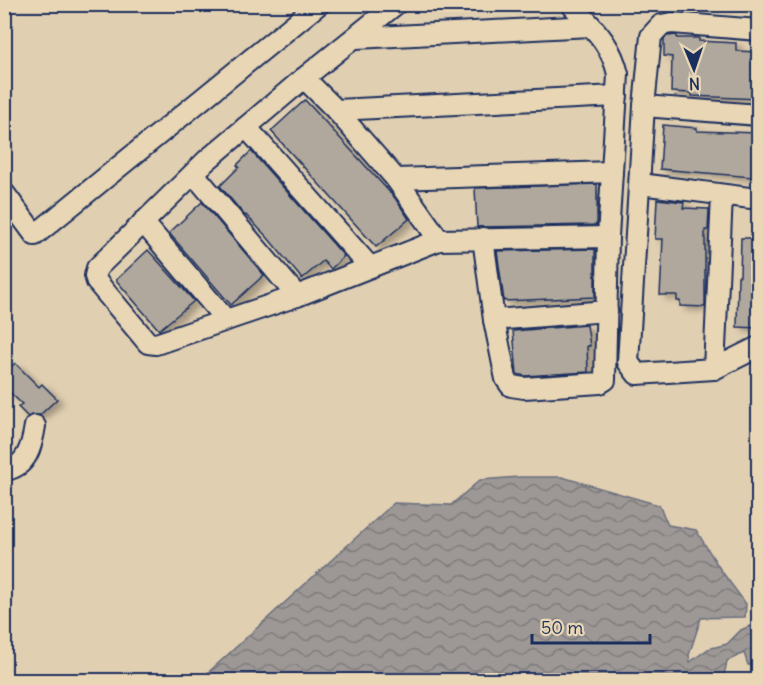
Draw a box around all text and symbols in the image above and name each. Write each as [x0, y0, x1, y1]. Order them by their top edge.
north arrow [664, 39, 724, 99]
text: N [689, 74, 700, 94]
scale bar [532, 607, 650, 645]
text: 50 m [541, 616, 583, 639]

